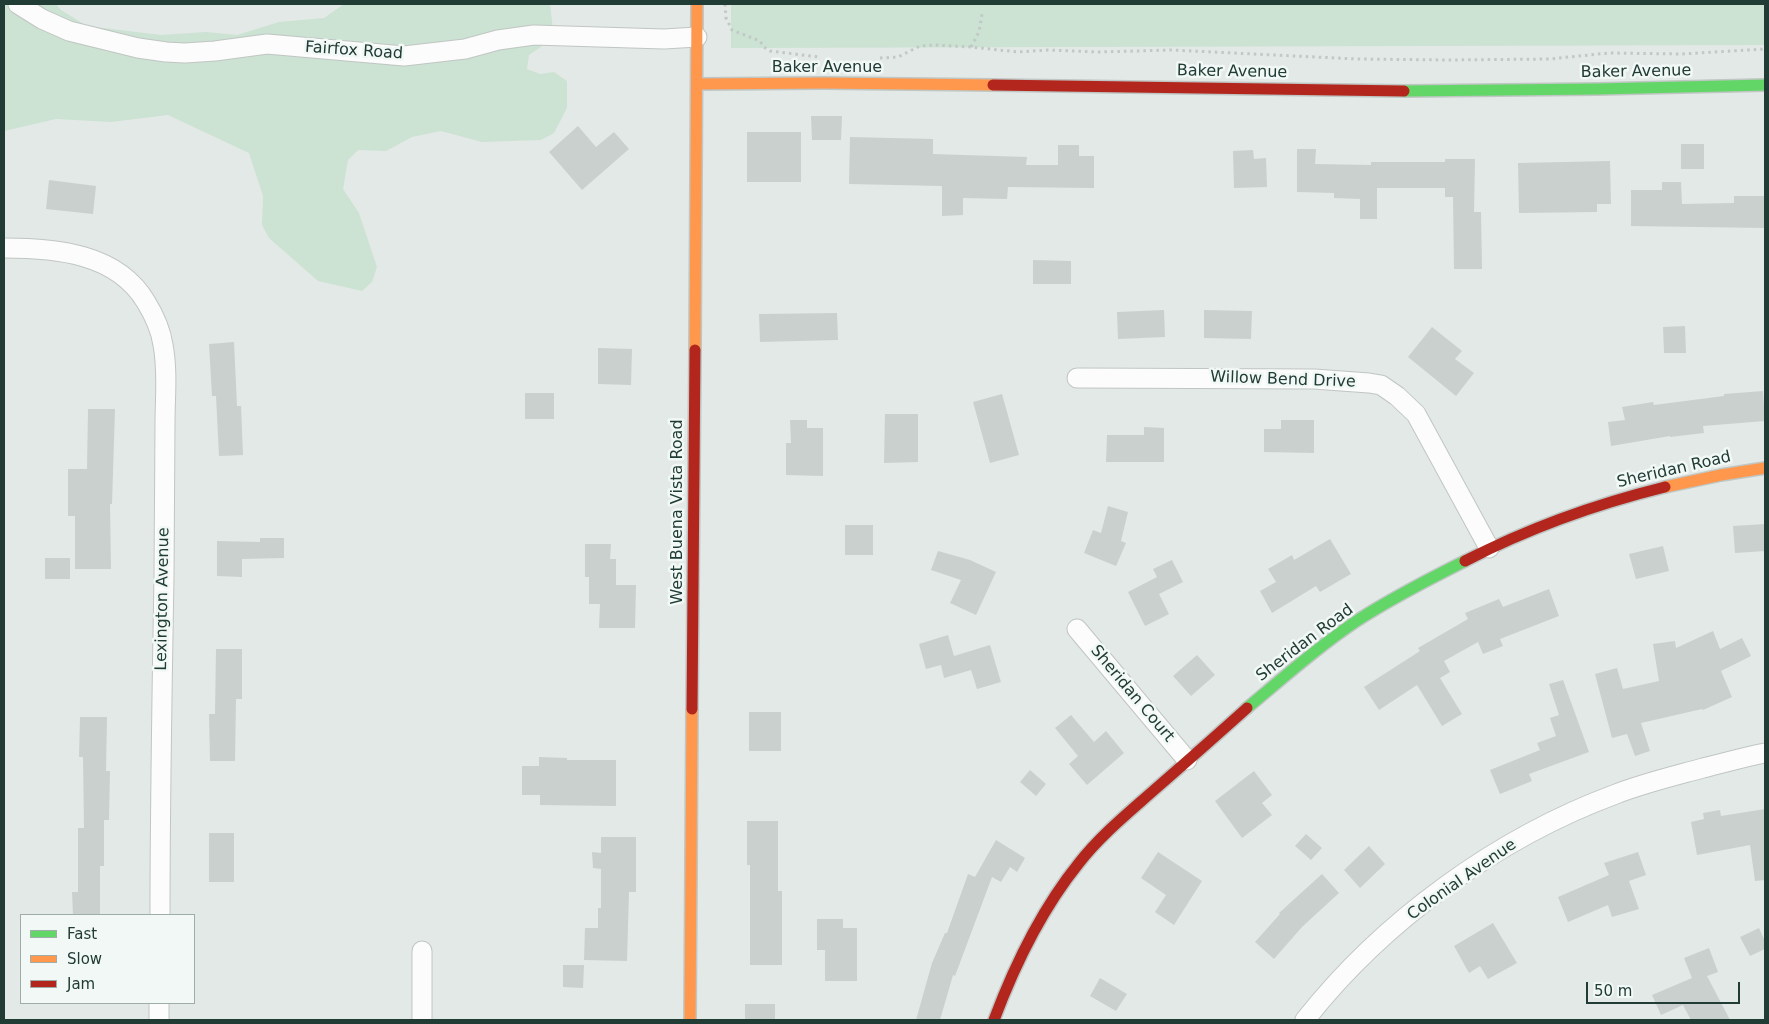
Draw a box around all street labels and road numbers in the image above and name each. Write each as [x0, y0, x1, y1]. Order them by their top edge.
street label: Fairfox Road [304, 38, 404, 64]
street label: Baker Avenue [772, 58, 882, 78]
street label: Baker Avenue [1177, 61, 1287, 83]
street label: Baker Avenue [1581, 61, 1691, 83]
street label: Willow Bend Drive [1210, 368, 1356, 392]
street label: West Buena Vista Road [668, 419, 688, 605]
street label: Sheridan Road [1615, 448, 1733, 492]
street label: Lexington Avenue [152, 527, 174, 671]
street label: Sheridan Road [1253, 600, 1357, 686]
street label: Sheridan Court [1086, 642, 1178, 746]
street label: Colonial Avenue [1404, 835, 1520, 925]

